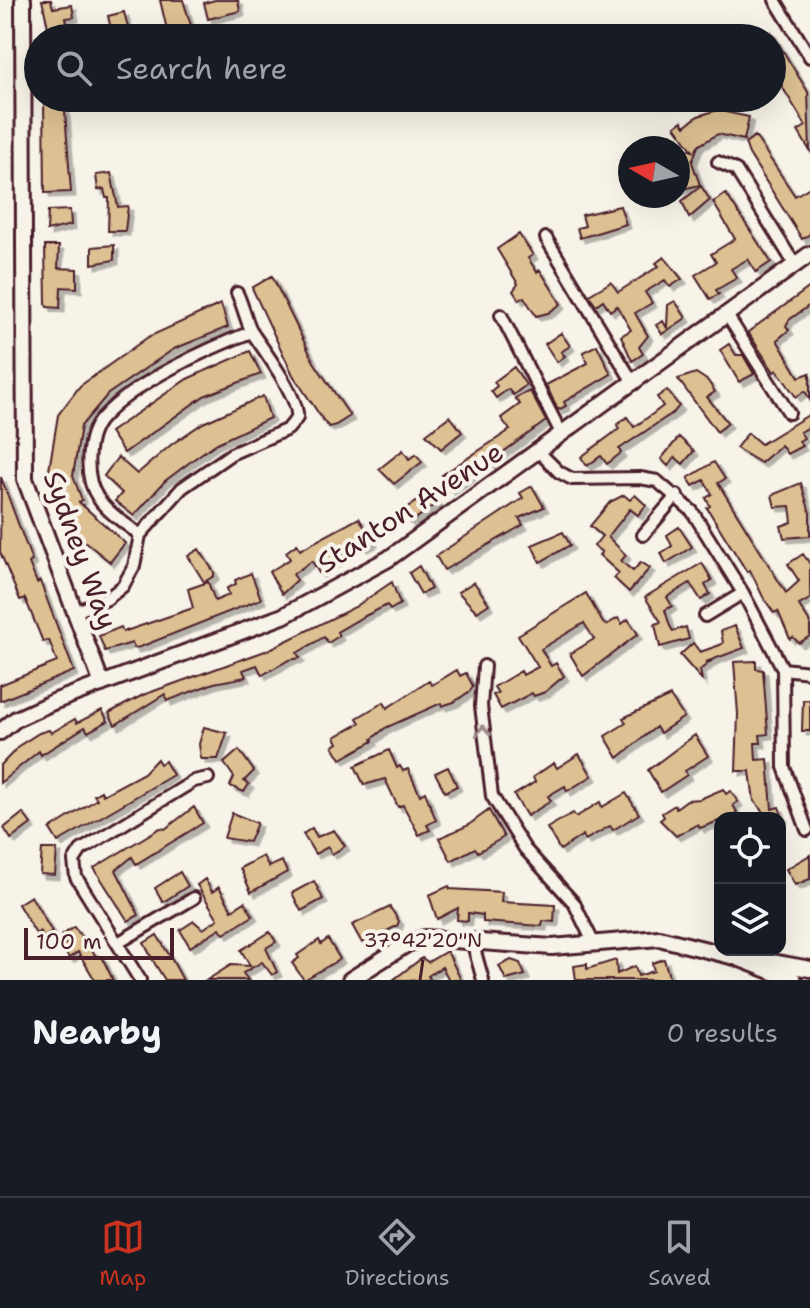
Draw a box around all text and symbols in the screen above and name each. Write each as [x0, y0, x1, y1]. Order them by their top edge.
search box [24, 24, 786, 112]
icon: search [52, 46, 96, 90]
text: Search here [116, 48, 287, 89]
north arrow [618, 136, 690, 208]
street label: Stanton Avenue [310, 433, 510, 581]
street label: Sydney Way [35, 466, 127, 634]
one-way arrow [475, 724, 492, 737]
map controls [714, 812, 786, 956]
button: locate [714, 812, 786, 884]
button: layers [714, 884, 786, 956]
scale bar [24, 924, 174, 960]
text: 100 m [36, 927, 102, 956]
text: 37°42'20"N [364, 927, 482, 953]
text: Nearby [32, 1009, 162, 1055]
text: 0 results [666, 1015, 778, 1050]
tab: Map [99, 1215, 146, 1292]
tab: Directions [345, 1215, 450, 1292]
tab: Saved [648, 1215, 711, 1292]

